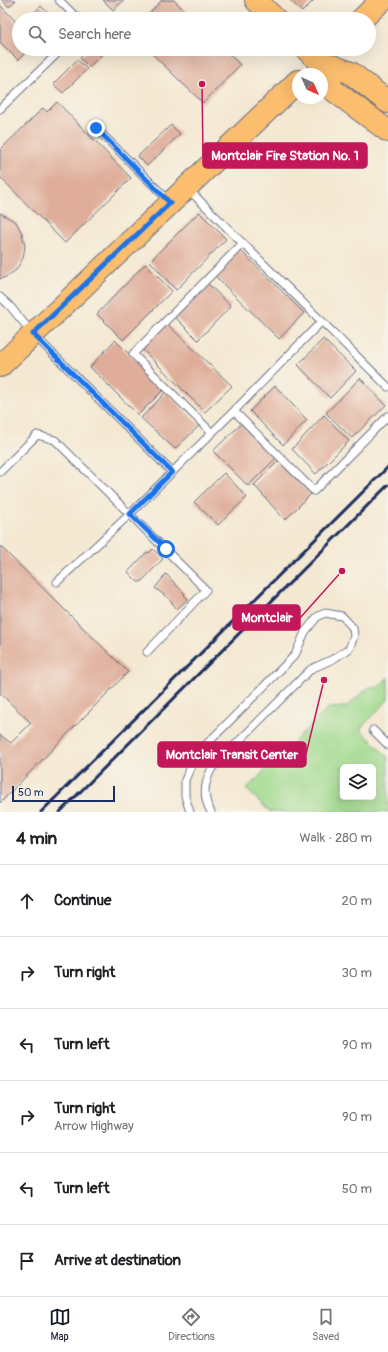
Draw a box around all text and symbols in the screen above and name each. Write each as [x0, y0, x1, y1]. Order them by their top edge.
search box [12, 12, 376, 56]
icon: search [26, 23, 48, 45]
text: Search here [58, 25, 131, 44]
north arrow [292, 68, 328, 104]
route end [87, 119, 105, 137]
callout: Montclair Fire Station No. 1 [203, 143, 367, 168]
text: Montclair Fire Station No. 1 [211, 148, 359, 164]
route start [157, 540, 175, 558]
callout: Montclair [233, 605, 300, 630]
text: Montclair [241, 610, 293, 626]
callout: Montclair Transit Center [158, 742, 306, 767]
text: Montclair Transit Center [166, 747, 298, 763]
map controls [340, 764, 376, 800]
button: layers [340, 764, 376, 800]
scale bar [12, 784, 115, 803]
text: 50 m [18, 786, 44, 799]
text: 4 min [16, 828, 57, 849]
text: Walk · 280 m [299, 830, 372, 846]
icon: ahead [16, 890, 38, 912]
text: Continue [54, 891, 112, 910]
text: 20 m [341, 893, 372, 909]
icon: right [16, 962, 38, 984]
text: Turn right [54, 963, 115, 982]
text: 30 m [342, 965, 372, 981]
icon: left [16, 1034, 38, 1056]
text: Turn left [54, 1035, 110, 1054]
text: 90 m [342, 1037, 372, 1053]
text: Turn right [54, 1099, 115, 1118]
icon: right [16, 1106, 38, 1128]
text: 90 m [342, 1109, 372, 1125]
text: Arrow Highway [54, 1118, 134, 1134]
icon: left [16, 1178, 38, 1200]
text: Turn left [54, 1179, 110, 1198]
text: 50 m [342, 1181, 372, 1197]
icon: arrive [16, 1250, 38, 1272]
text: Arrive at destination [54, 1251, 181, 1270]
tab: Map [49, 1306, 71, 1343]
tab: Directions [168, 1306, 215, 1343]
tab: Saved [312, 1306, 339, 1343]

